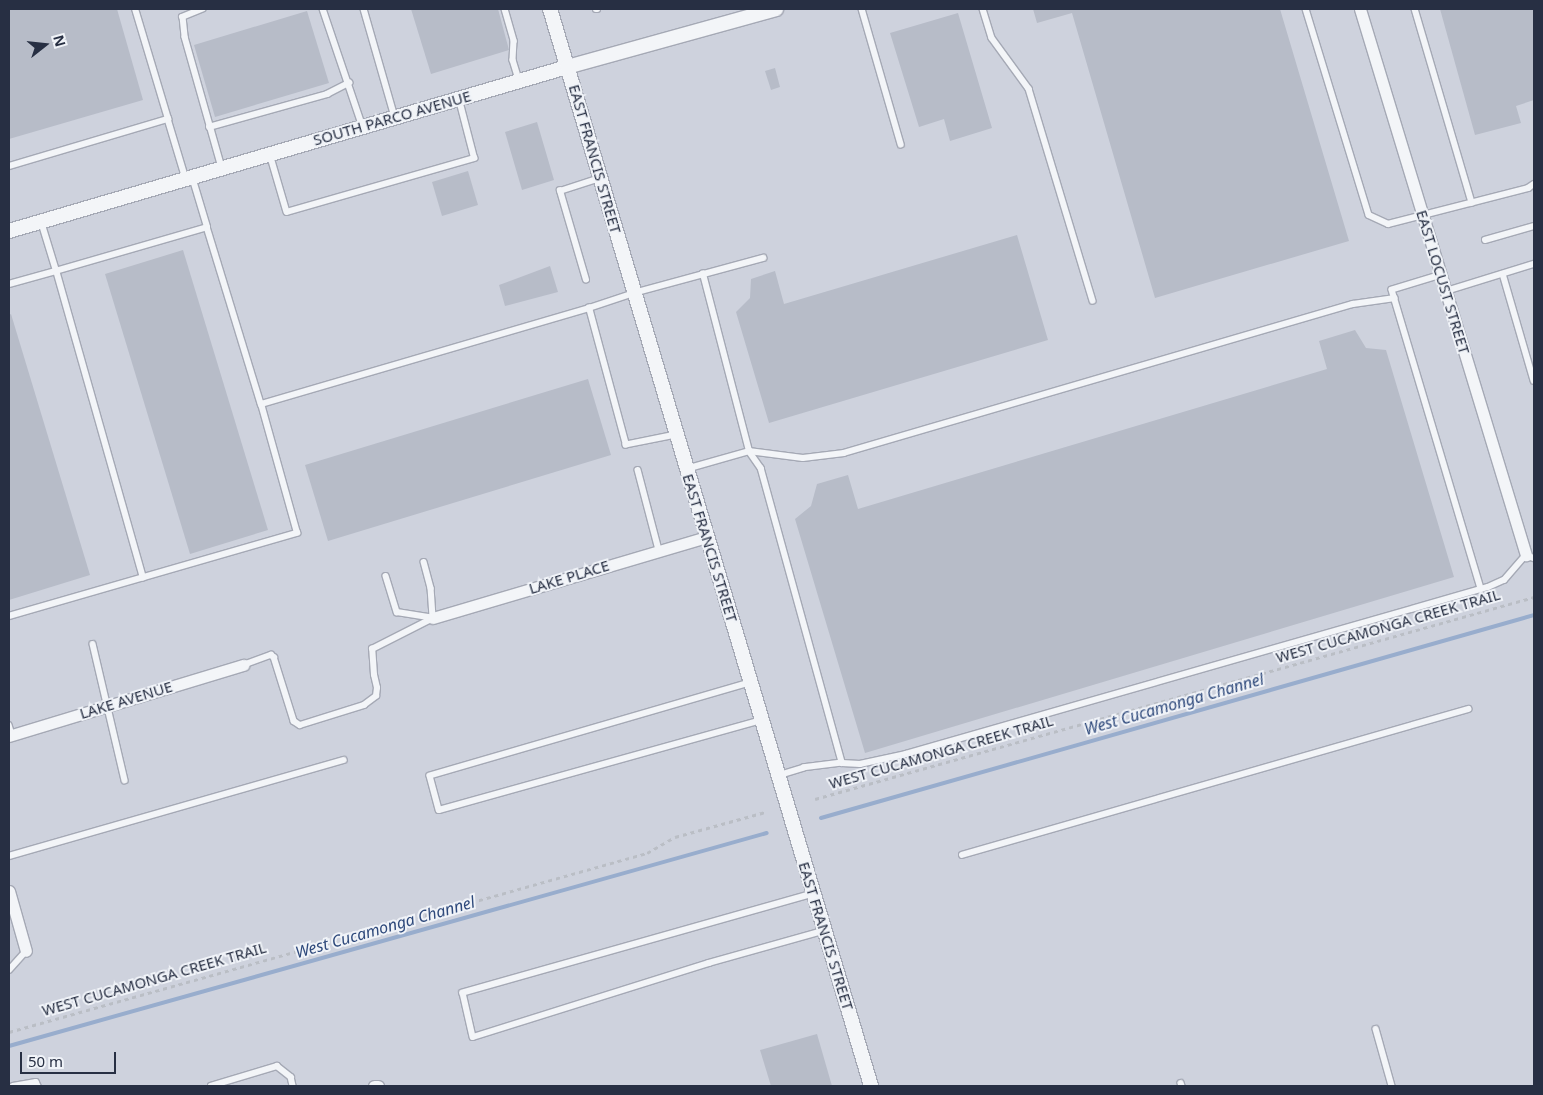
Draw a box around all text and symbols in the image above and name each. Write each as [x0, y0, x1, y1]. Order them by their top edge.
north arrow [20, 20, 70, 70]
text: N [49, 33, 71, 49]
street label: EAST FRANCIS STREET [565, 82, 625, 236]
street label: SOUTH PARCO AVENUE [311, 87, 473, 149]
street label: EAST LOCUST STREET [1413, 208, 1473, 356]
street label: EAST FRANCIS STREET [679, 472, 741, 624]
street label: LAKE PLACE [527, 556, 611, 598]
street label: WEST CUCAMONGA CREEK TRAIL [1274, 585, 1502, 667]
water label: West Cucamonga Channel [1082, 669, 1266, 739]
street label: LAKE AVENUE [77, 677, 175, 723]
street label: WEST CUCAMONGA CREEK TRAIL [827, 711, 1055, 793]
street label: EAST FRANCIS STREET [795, 860, 857, 1012]
water label: West Cucamonga Channel [293, 892, 477, 962]
street label: WEST CUCAMONGA CREEK TRAIL [40, 938, 268, 1020]
scale bar [22, 1042, 119, 1074]
text: 50 m [28, 1051, 63, 1071]

